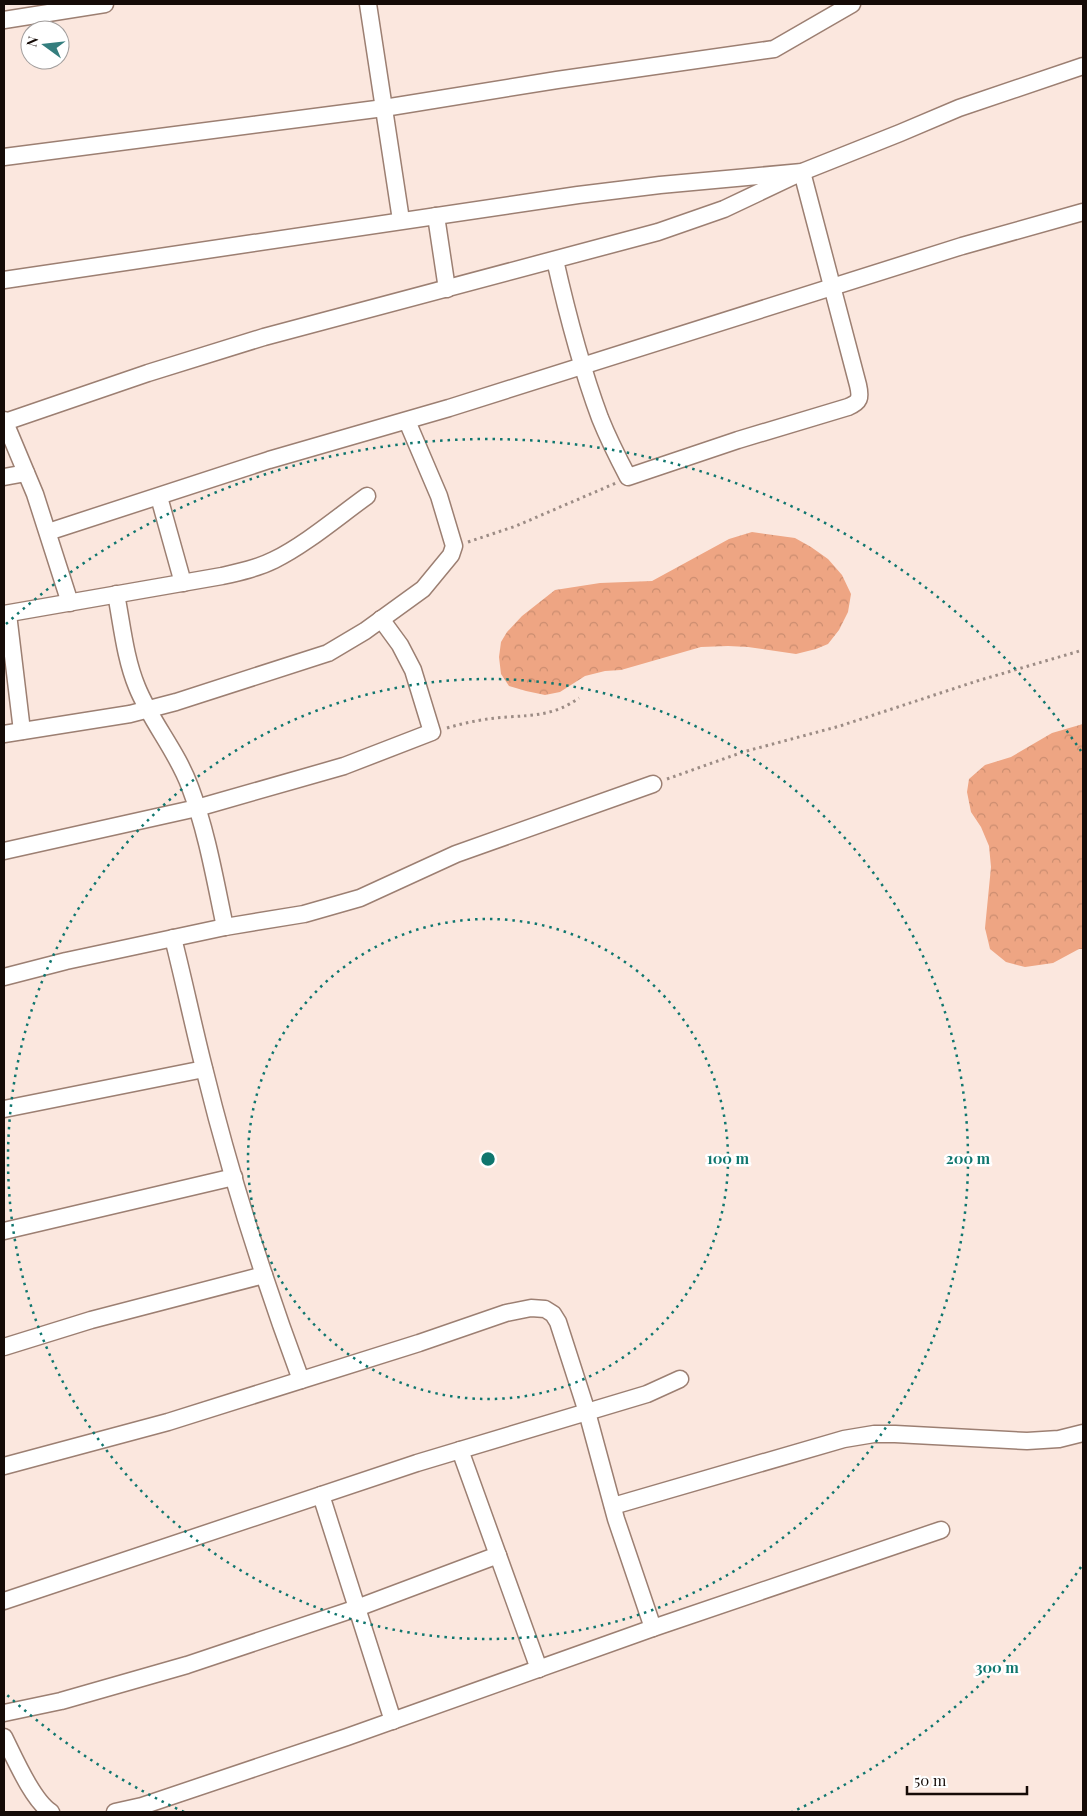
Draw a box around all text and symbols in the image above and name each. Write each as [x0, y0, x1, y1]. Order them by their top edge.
north arrow [20, 20, 70, 70]
text: N [21, 34, 42, 49]
text: 100 m [707, 1148, 750, 1168]
text: 200 m [946, 1148, 991, 1168]
centre of rings [479, 1150, 497, 1168]
text: 300 m [975, 1657, 1019, 1677]
scale bar [907, 1764, 1027, 1796]
text: 50 m [914, 1770, 947, 1790]

